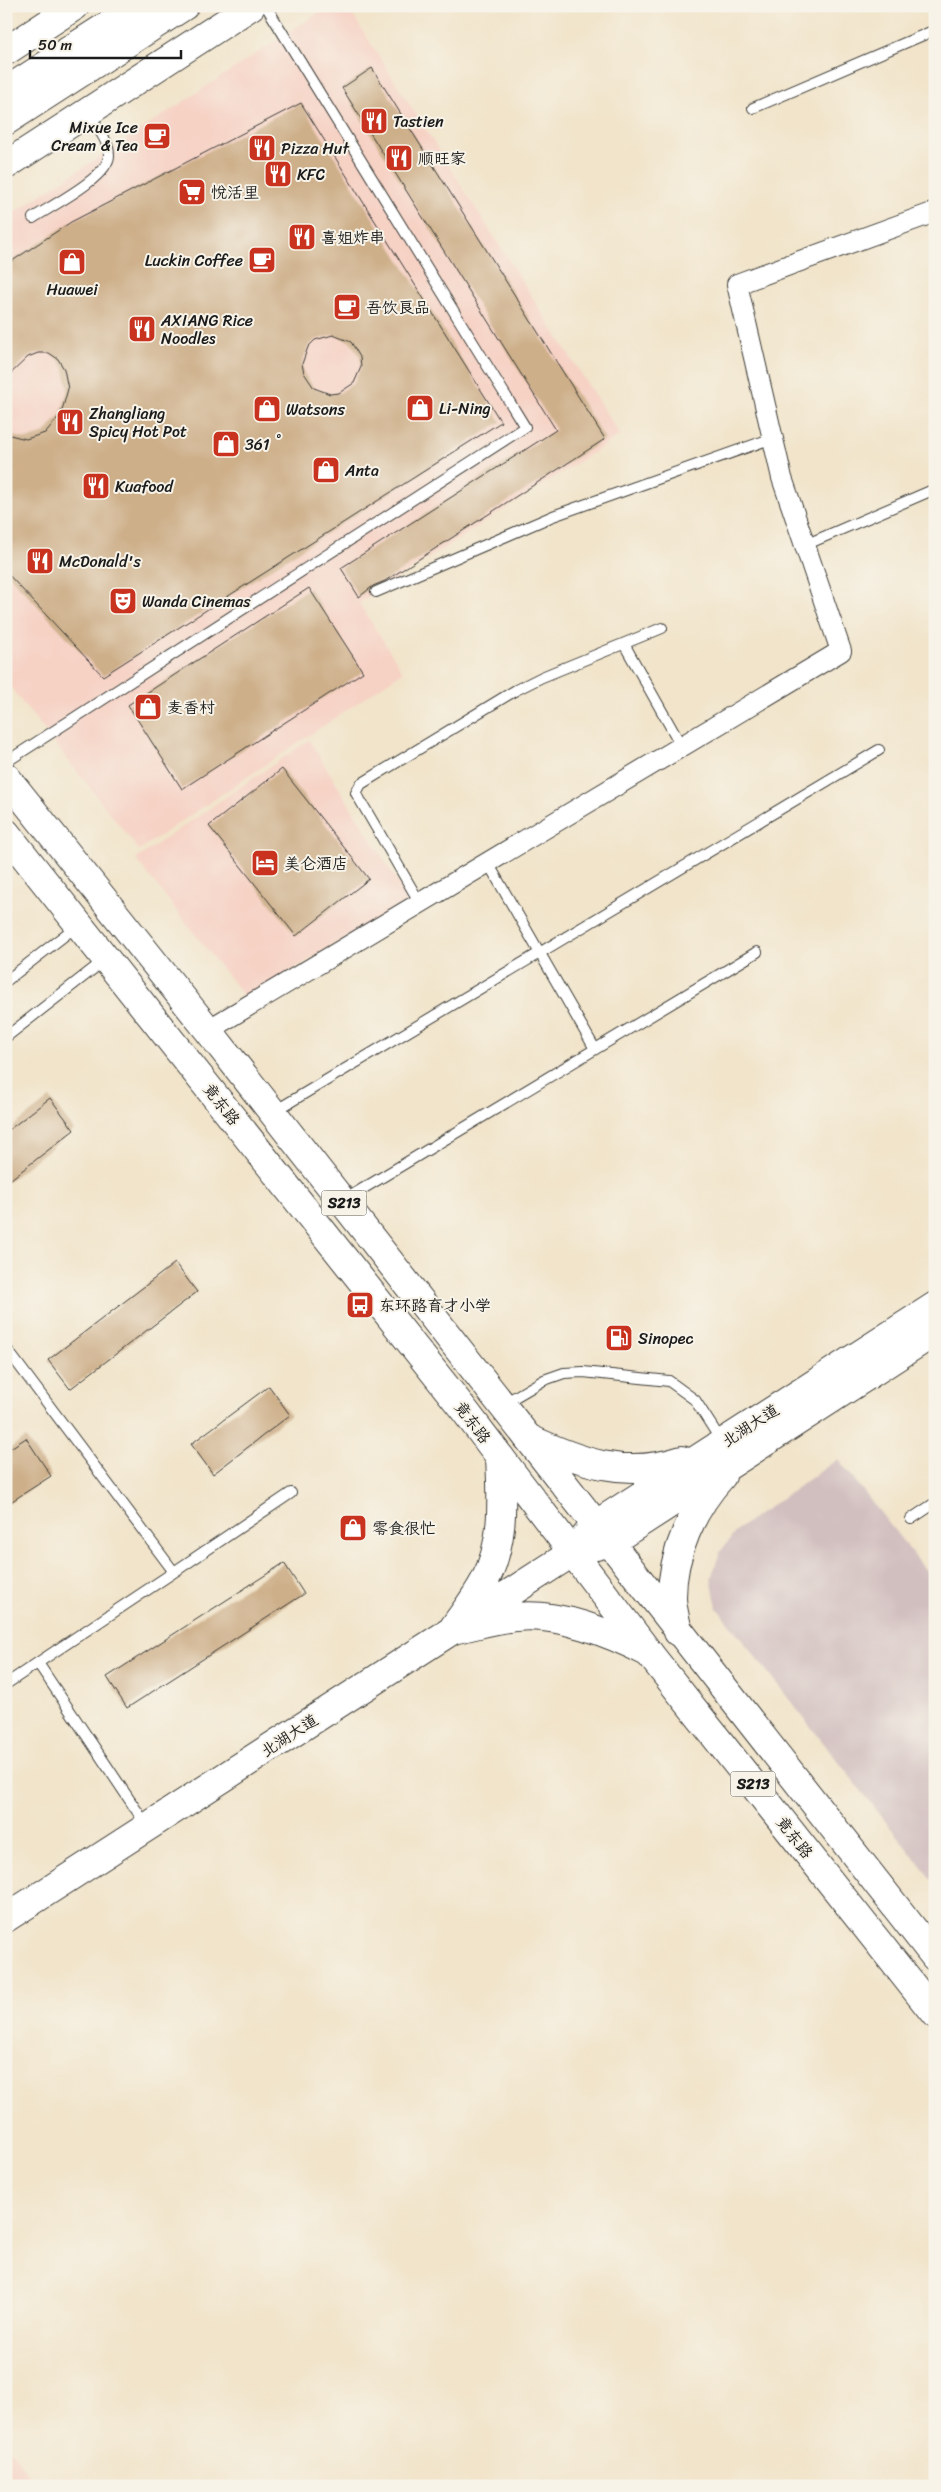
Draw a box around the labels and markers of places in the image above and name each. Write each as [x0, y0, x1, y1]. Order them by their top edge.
restaurant icon: Tastien [359, 106, 389, 136]
place label: Tastien [393, 107, 444, 136]
place label: Mixue Ice Cream & Tea [51, 113, 138, 160]
cafe icon: Mixue Ice Cream & Tea [142, 121, 172, 151]
restaurant icon: Pizza Hut [247, 133, 277, 163]
place label: Pizza Hut [281, 134, 349, 163]
restaurant icon: 顺旺家 [384, 143, 414, 173]
place label: 顺旺家 [418, 144, 466, 173]
restaurant icon: KFC [263, 159, 293, 189]
place label: KFC [297, 160, 325, 189]
supermarket icon: 悦活里 [177, 177, 207, 207]
place label: 悦活里 [211, 178, 259, 207]
restaurant icon: 喜姐炸串 [287, 222, 317, 252]
place label: 喜姐炸串 [321, 223, 385, 252]
cafe icon: Luckin Coffee [247, 245, 277, 275]
place label: Luckin Coffee [145, 246, 243, 275]
shop icon: Huawei [57, 247, 87, 277]
place label: Huawei [46, 275, 98, 304]
cafe icon: 吾饮良品 [332, 292, 362, 322]
place label: 吾饮良品 [366, 293, 430, 322]
place label: AXIANG Rice Noodles [160, 306, 253, 353]
restaurant icon: AXIANG Rice Noodles [127, 314, 157, 344]
shop icon: Li-Ning [405, 393, 435, 423]
shop icon: Watsons [252, 394, 282, 424]
place label: Li-Ning [439, 394, 491, 423]
place label: Watsons [286, 395, 346, 424]
place label: Zhangliang Spicy Hot Pot [89, 399, 187, 446]
restaurant icon: Zhangliang Spicy Hot Pot [55, 407, 85, 437]
shop icon: 361˚ [211, 429, 241, 459]
place label: 361˚ [245, 430, 281, 459]
shop icon: Anta [311, 455, 341, 485]
place label: Anta [344, 456, 379, 485]
restaurant icon: Kuafood [81, 471, 111, 501]
place label: Kuafood [115, 472, 174, 501]
restaurant icon: McDonald's [25, 546, 55, 576]
place label: McDonald's [59, 547, 141, 576]
theatre icon: Wanda Cinemas [108, 586, 138, 616]
place label: Wanda Cinemas [142, 587, 251, 616]
shop icon: 麦香村 [133, 692, 163, 722]
place label: 麦香村 [167, 693, 215, 722]
hotel icon: 美仑酒店 [250, 848, 280, 878]
place label: 美仑酒店 [284, 849, 348, 878]
bus stop icon: 东环路育才小学 [345, 1290, 375, 1320]
place label: 东环路育才小学 [379, 1291, 491, 1320]
fuel station icon: Sinopec [604, 1323, 634, 1353]
place label: Sinopec [638, 1324, 693, 1353]
shop icon: 零食很忙 [338, 1513, 368, 1543]
place label: 零食很忙 [372, 1514, 436, 1543]

